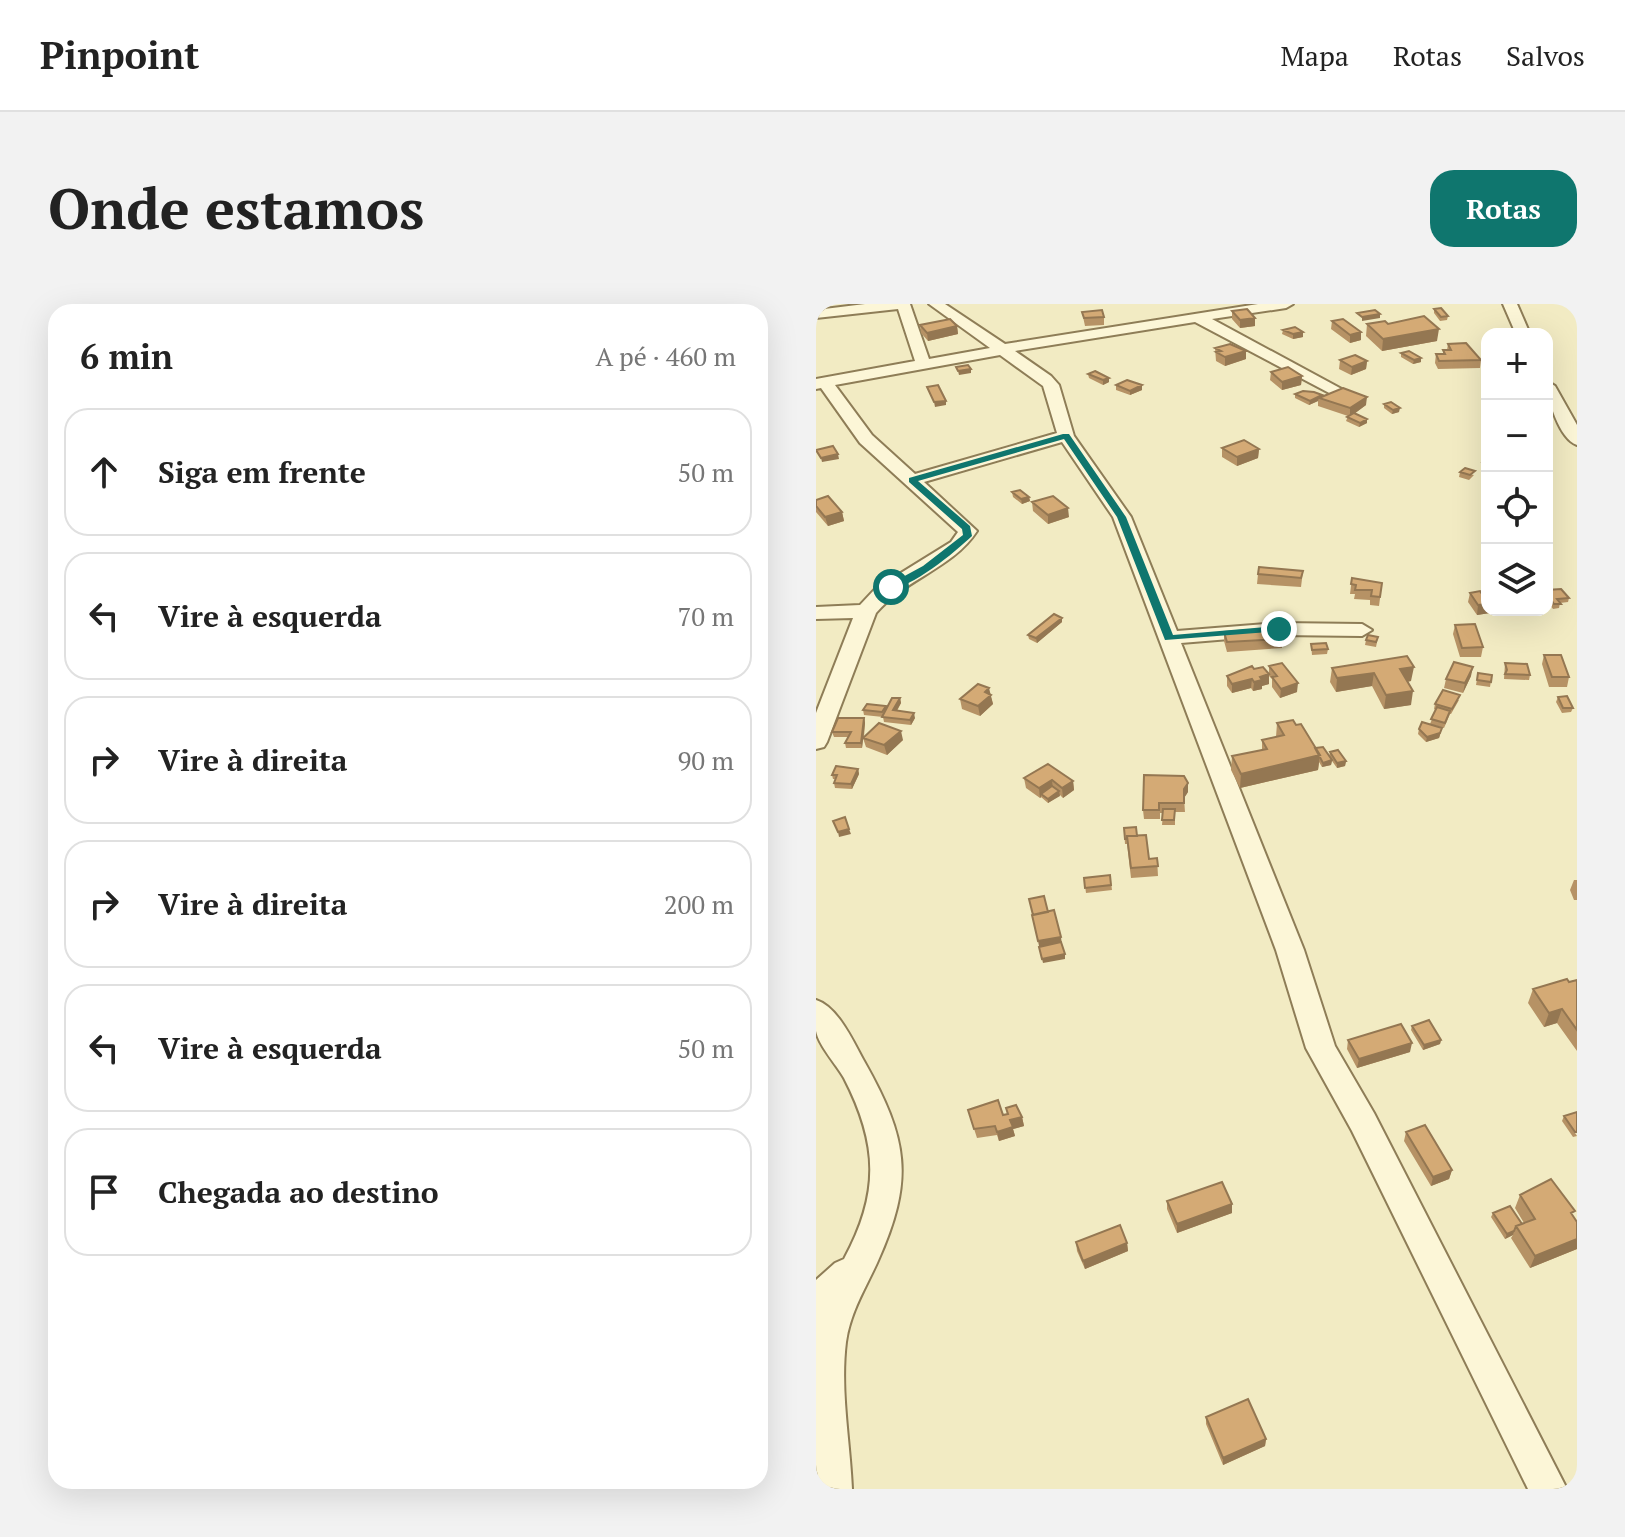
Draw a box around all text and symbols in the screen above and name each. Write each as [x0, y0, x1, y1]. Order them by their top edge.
text: Pinpoint [40, 30, 199, 80]
text: Mapa [1281, 37, 1349, 74]
text: Rotas [1393, 37, 1462, 74]
text: Salvos [1506, 37, 1585, 74]
button: Rotas [1430, 170, 1577, 247]
text: Onde estamos [48, 171, 424, 245]
map controls [1481, 328, 1553, 616]
button: + [1481, 328, 1553, 400]
text: 6 min [80, 334, 173, 379]
text: A pé · 460 m [595, 339, 736, 373]
button: − [1481, 400, 1553, 472]
icon: ahead [82, 450, 126, 494]
text: Siga em frente [158, 452, 366, 492]
text: 50 m [678, 455, 734, 489]
button: locate [1481, 472, 1553, 544]
button: layers [1481, 544, 1553, 616]
route start [873, 569, 909, 605]
icon: left [82, 594, 126, 638]
text: Vire à esquerda [158, 596, 382, 636]
text: 70 m [678, 599, 734, 633]
route end [1261, 611, 1297, 647]
icon: right [82, 738, 126, 782]
text: Vire à direita [158, 740, 348, 780]
text: 90 m [678, 743, 734, 777]
icon: right [82, 882, 126, 926]
text: Vire à direita [158, 884, 348, 924]
text: 200 m [664, 887, 734, 921]
icon: left [82, 1026, 126, 1070]
text: Vire à esquerda [158, 1028, 382, 1068]
text: 50 m [678, 1031, 734, 1065]
icon: arrive [82, 1170, 126, 1214]
text: Chegada ao destino [158, 1172, 439, 1212]

